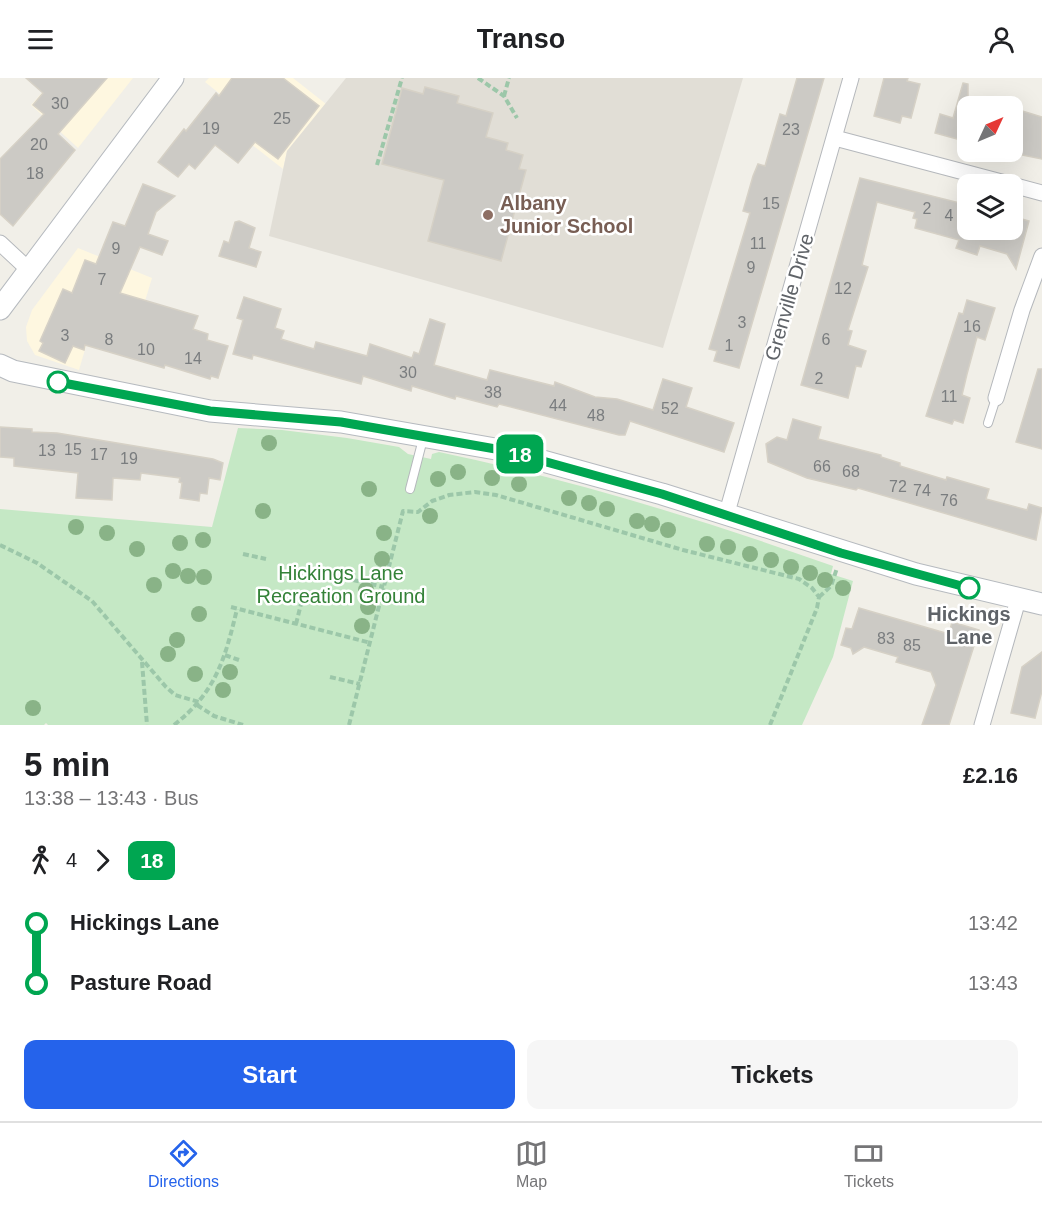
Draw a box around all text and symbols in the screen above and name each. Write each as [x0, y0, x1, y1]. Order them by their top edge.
icon: menu [24, 23, 57, 56]
icon: person [985, 23, 1018, 56]
text: Transo [477, 24, 565, 54]
house number: 30 [51, 95, 69, 112]
north arrow [957, 96, 1023, 162]
map controls [957, 96, 1023, 240]
house number: 25 [273, 110, 291, 127]
house number: 19 [202, 120, 220, 137]
house number: 23 [782, 121, 800, 138]
house number: 20 [30, 136, 48, 153]
house number: 18 [26, 165, 44, 182]
button: layers [957, 174, 1023, 240]
place label: Albany Junior School [500, 192, 633, 237]
house number: 15 [762, 195, 780, 212]
house number: 2 [923, 200, 932, 217]
house number: 4 [945, 207, 954, 224]
marker: Albany Junior School [481, 208, 495, 222]
street label: Grenville Drive [760, 231, 818, 363]
house number: 11 [750, 235, 766, 252]
house number: 9 [112, 240, 121, 257]
house number: 9 [747, 259, 756, 276]
house number: 7 [98, 271, 107, 288]
house number: 12 [834, 280, 852, 297]
house number: 3 [738, 314, 747, 331]
house number: 16 [963, 318, 981, 335]
house number: 3 [61, 327, 70, 344]
house number: 8 [105, 331, 114, 348]
house number: 6 [822, 331, 831, 348]
house number: 1 [725, 337, 734, 354]
house number: 10 [137, 341, 155, 358]
house number: 14 [184, 350, 202, 367]
house number: 30 [399, 364, 417, 381]
house number: 2 [815, 370, 824, 387]
unlabelled marker [47, 371, 69, 393]
house number: 38 [484, 384, 502, 401]
house number: 11 [941, 388, 957, 405]
house number: 44 [549, 397, 567, 414]
house number: 52 [661, 400, 679, 417]
house number: 48 [587, 407, 605, 424]
line badge: 18 [493, 434, 547, 473]
house number: 15 [64, 441, 82, 458]
house number: 13 [38, 442, 56, 459]
text: 18 [508, 443, 532, 466]
house number: 17 [90, 446, 108, 463]
house number: 19 [120, 450, 138, 467]
house number: 66 [813, 458, 831, 475]
house number: 68 [842, 463, 860, 480]
house number: 72 [889, 478, 907, 495]
house number: 74 [913, 482, 931, 499]
house number: 76 [940, 492, 958, 509]
park label: Hickings Lane Recreation Ground [257, 562, 425, 607]
marker: Hickings Lane [958, 577, 980, 599]
place label: Hickings Lane [927, 603, 1011, 648]
house number: 83 [877, 630, 895, 647]
house number: 85 [903, 637, 921, 654]
text: 5 min [24, 746, 110, 783]
text: £2.16 [963, 763, 1018, 788]
text: 13:38 – 13:43 · Bus [24, 787, 199, 809]
icon: walk [24, 844, 57, 877]
icon: forward [86, 844, 119, 877]
text: 4 [66, 849, 77, 871]
text: 18 [140, 849, 163, 872]
text: Hickings Lane [70, 910, 219, 935]
text: 13:42 [968, 912, 1018, 934]
text: Pasture Road [70, 970, 212, 995]
text: 13:43 [968, 972, 1018, 994]
button: Start [24, 1040, 515, 1109]
button: Tickets [527, 1040, 1018, 1109]
tab: Directions [148, 1137, 219, 1191]
tab: Map [515, 1137, 548, 1191]
tab: Tickets [844, 1137, 894, 1191]

